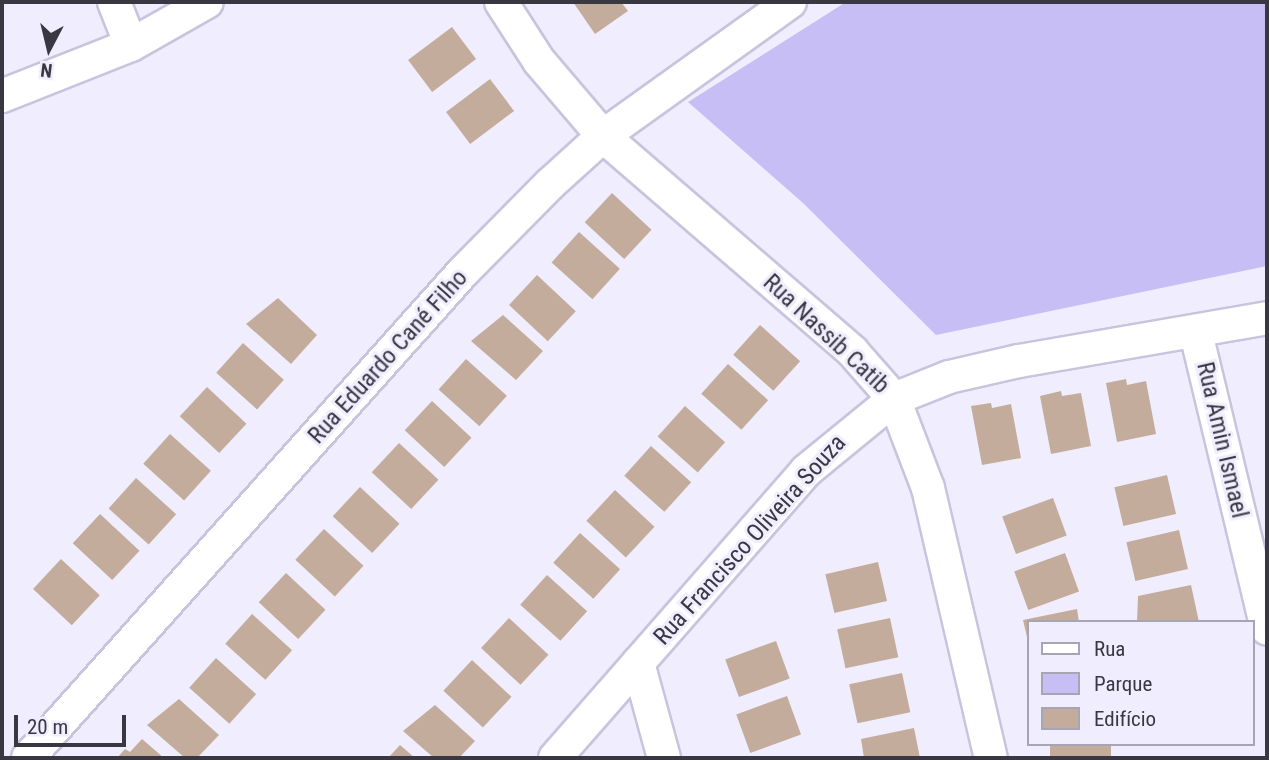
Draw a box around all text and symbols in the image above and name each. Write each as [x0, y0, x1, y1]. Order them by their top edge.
north arrow [14, 14, 84, 84]
text: N [39, 58, 54, 82]
street label: Rua Eduardo Cané Filho [302, 264, 474, 450]
street label: Rua Nassib Catib [757, 268, 895, 400]
street label: Rua Amin Ismael [1190, 359, 1254, 521]
street label: Rua Francisco Oliveira Souza [648, 429, 852, 651]
legend [1028, 620, 1255, 746]
text: Rua [1094, 637, 1125, 661]
text: Parque [1094, 672, 1152, 696]
scale bar [18, 700, 130, 744]
text: Edifício [1094, 707, 1156, 731]
text: 20 m [27, 715, 68, 739]

